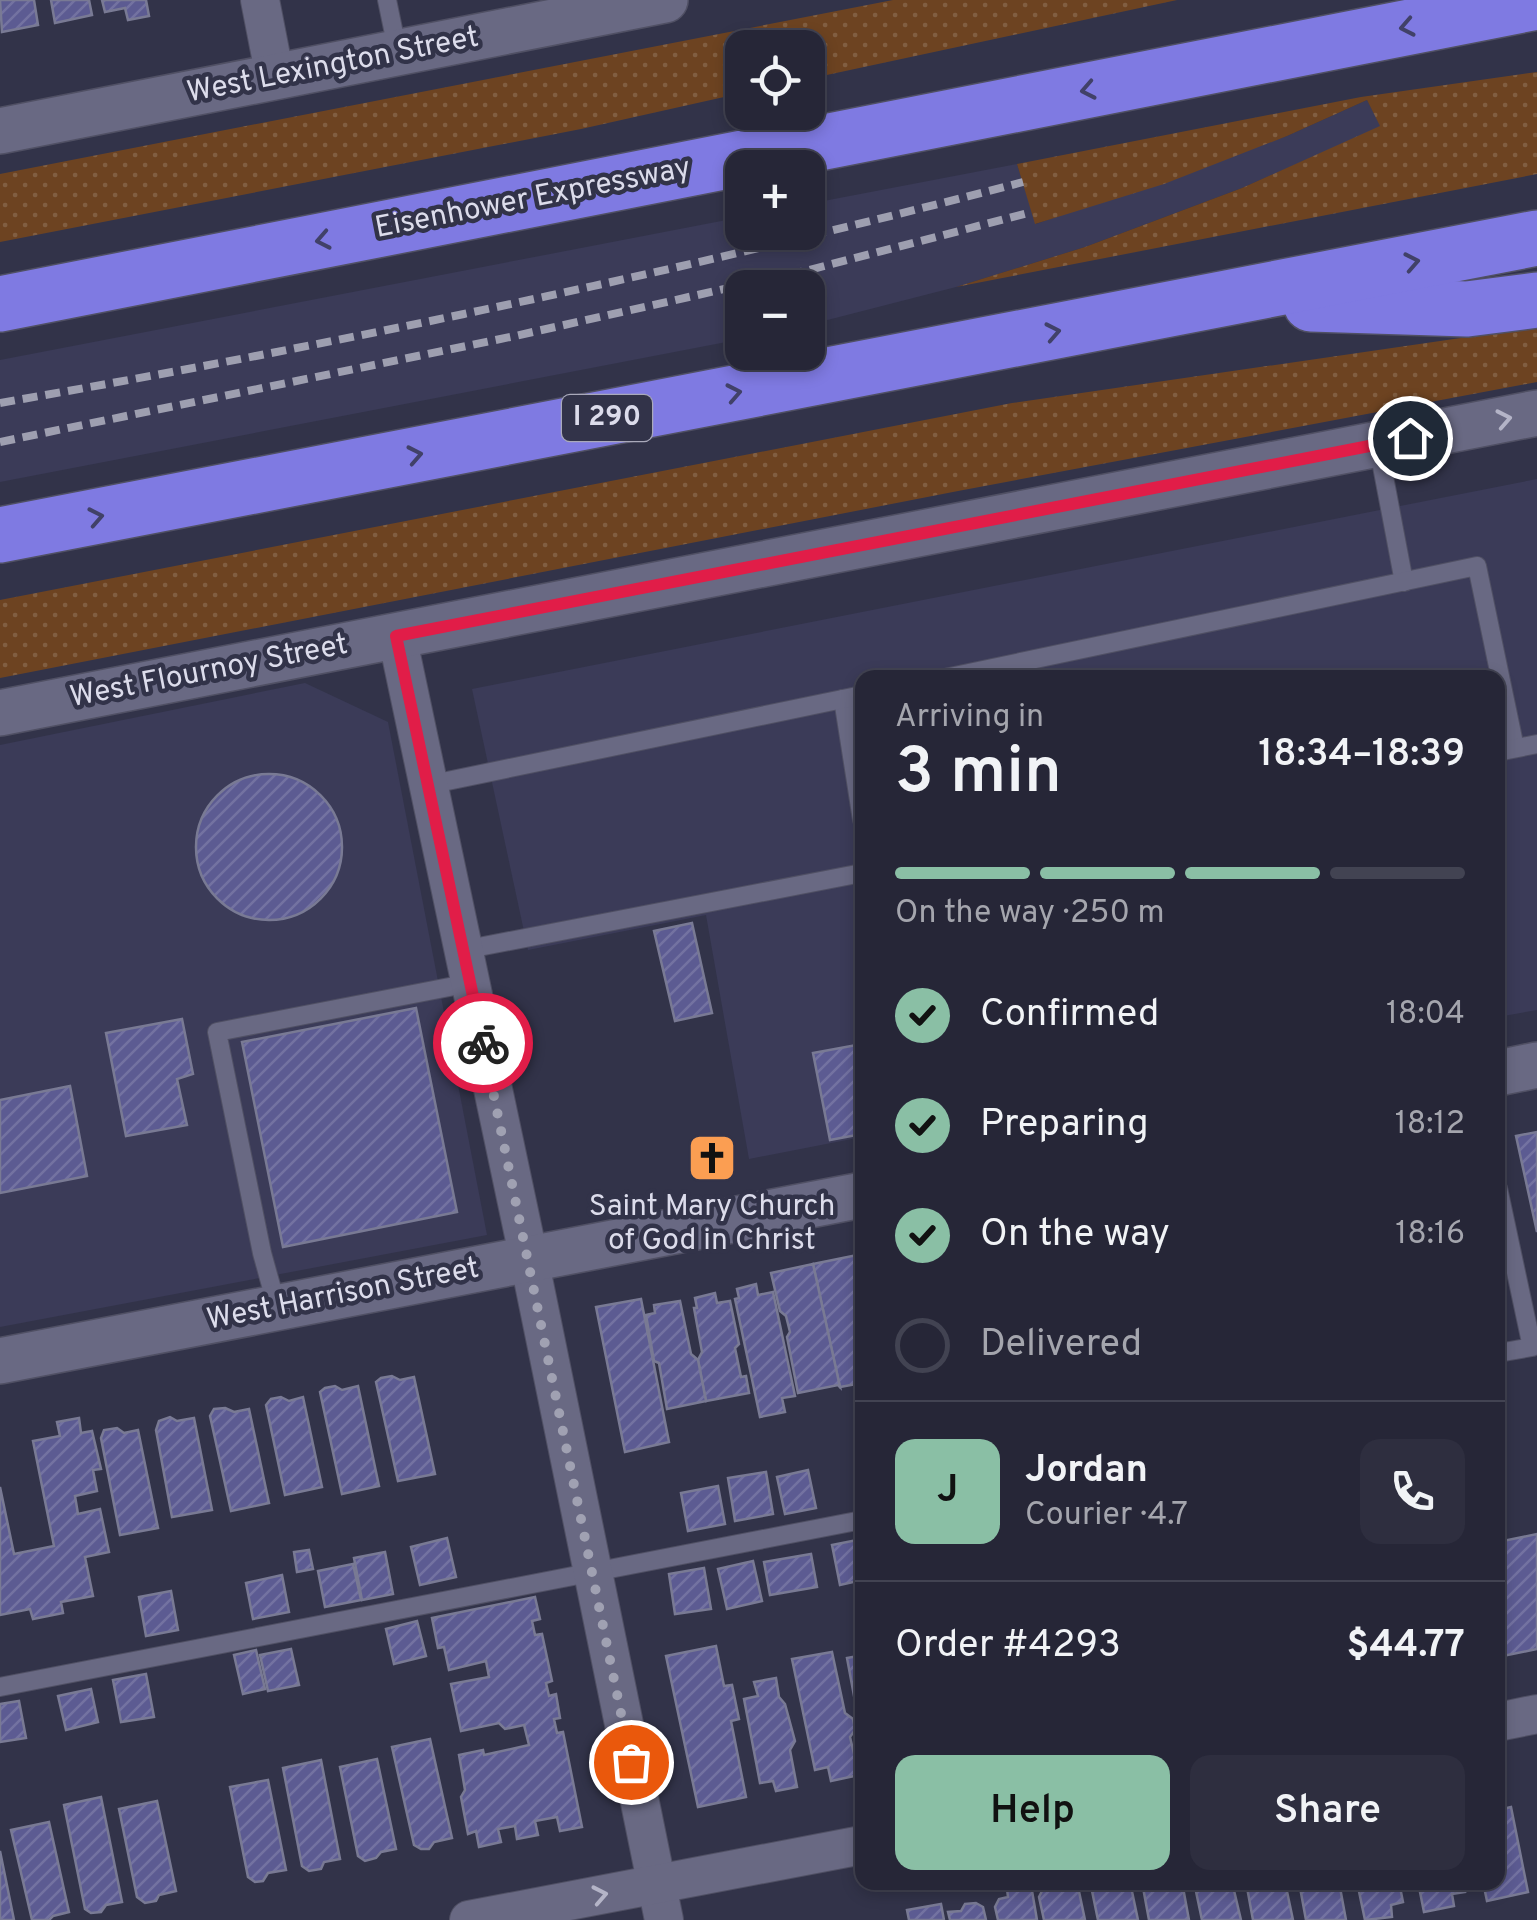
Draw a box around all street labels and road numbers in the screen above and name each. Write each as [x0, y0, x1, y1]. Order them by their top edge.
street label: West Lexington Street [184, 20, 482, 112]
street label: Eisenhower Expressway [372, 150, 694, 248]
road number: I 290 [562, 395, 652, 441]
street label: West Flournoy Street [67, 627, 351, 717]
street label: West Harrison Street [204, 1250, 482, 1340]

